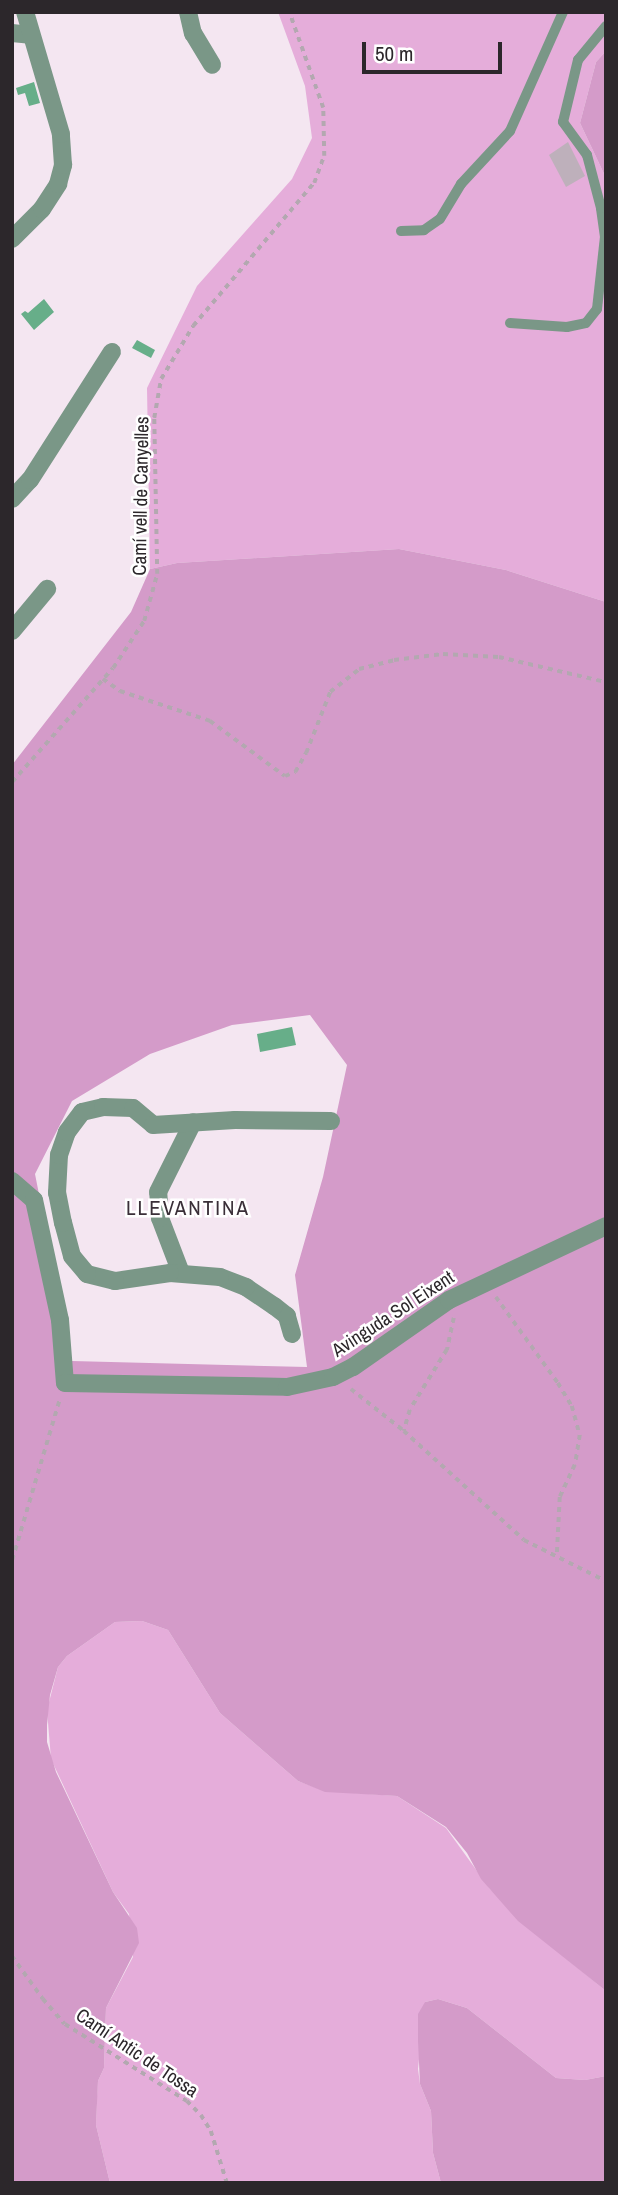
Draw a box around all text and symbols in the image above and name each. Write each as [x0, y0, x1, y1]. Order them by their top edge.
scale bar [366, 28, 506, 72]
text: 50 m [375, 39, 413, 68]
street label: Camí vell de Canyelles [128, 416, 154, 576]
district label: LLEVANTINA [127, 1195, 249, 1221]
street label: Avinguda Sol Eixent [328, 1266, 458, 1362]
street label: Camí Antic de Tossa [71, 2003, 203, 2103]

